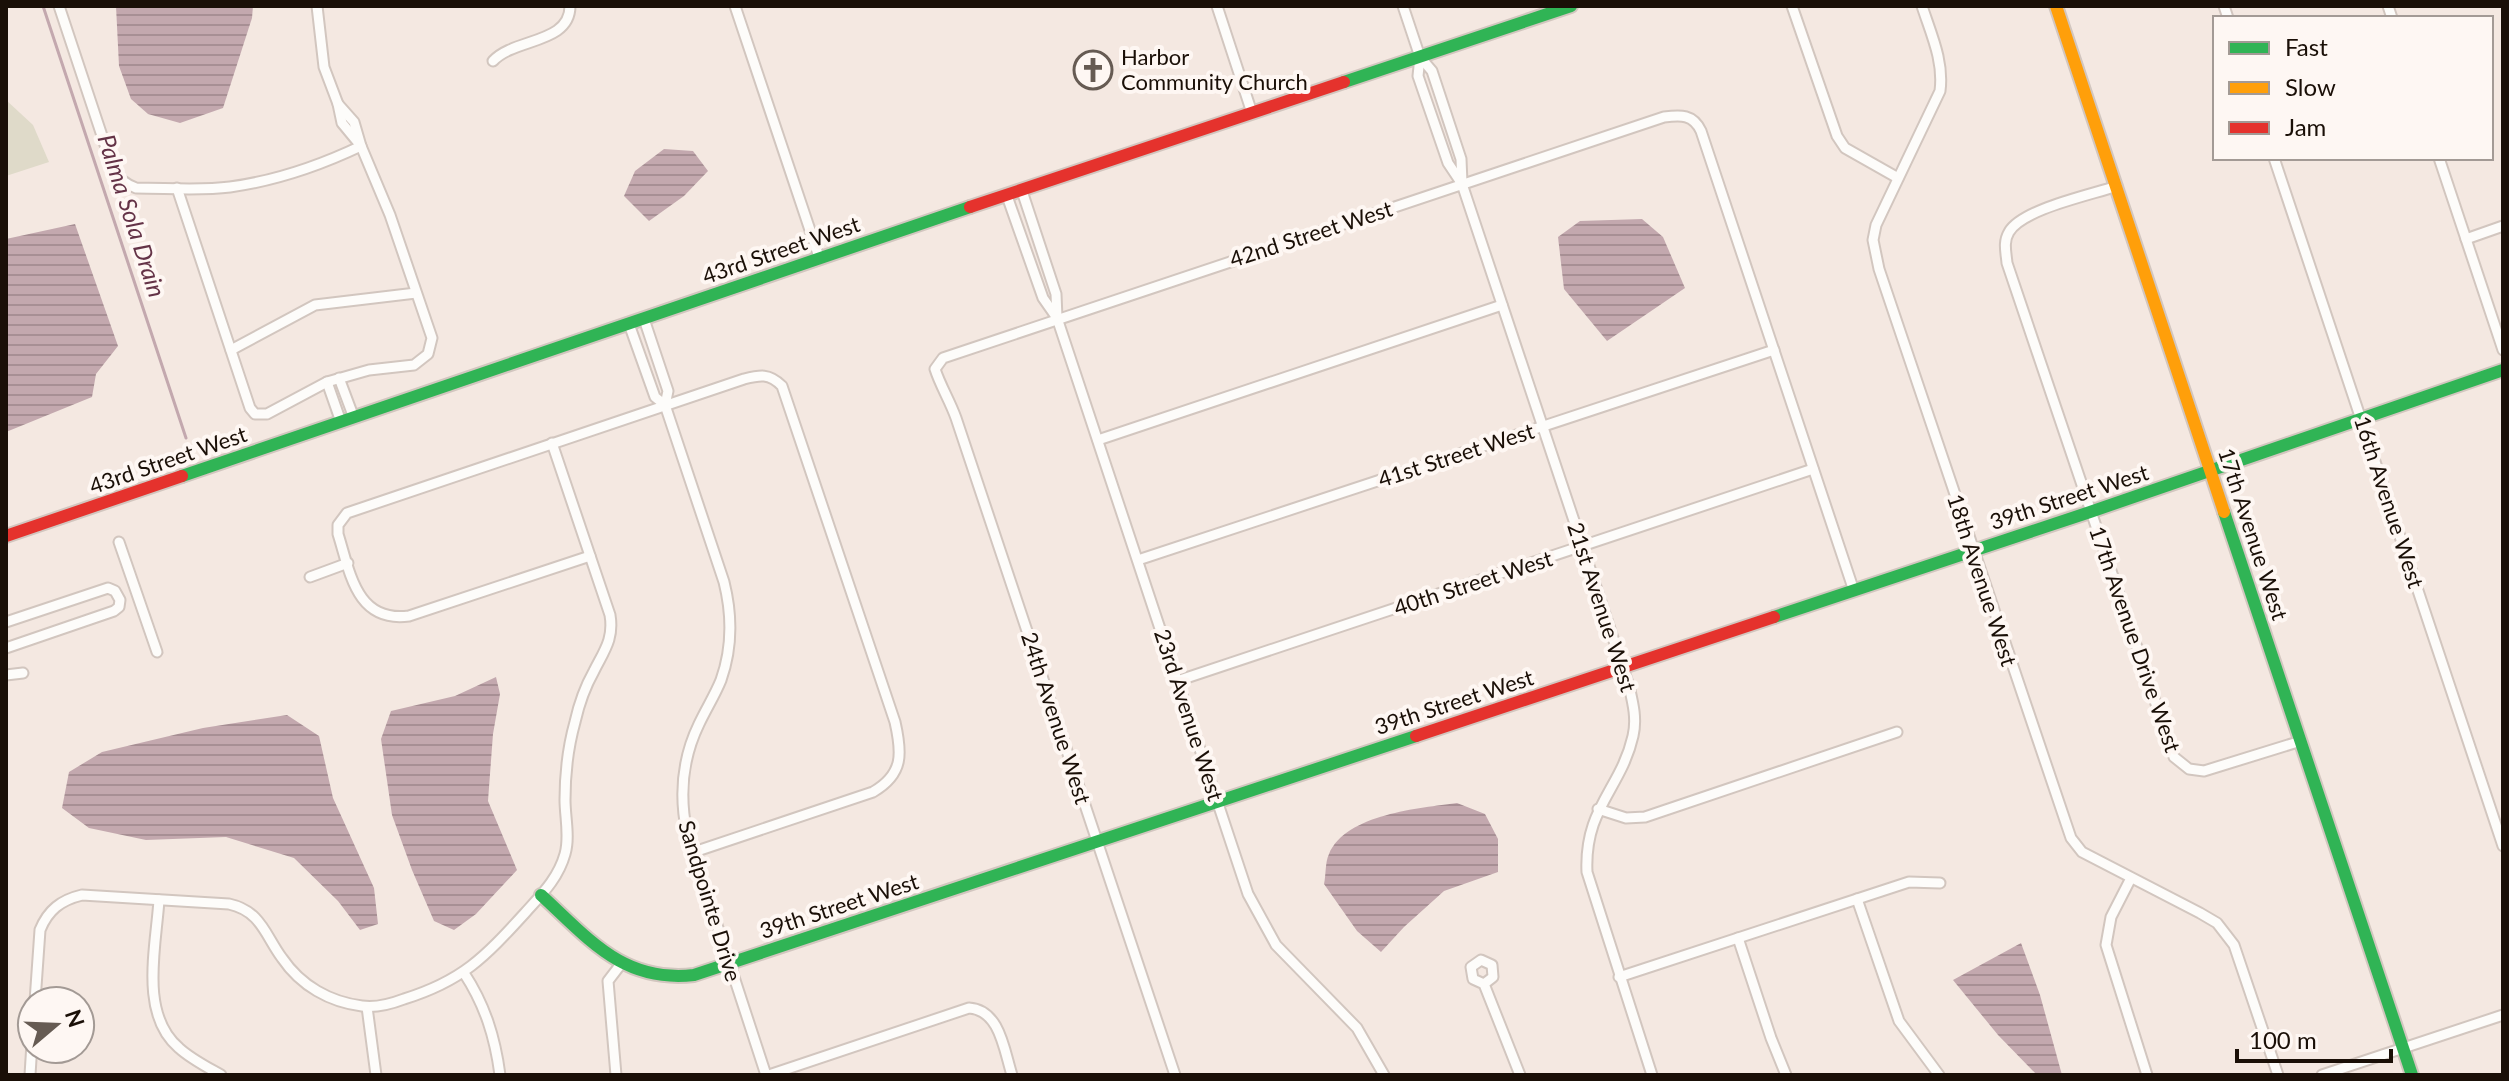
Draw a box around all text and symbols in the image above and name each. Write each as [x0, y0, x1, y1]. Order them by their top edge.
legend [2213, 16, 2493, 160]
text: Fast [2285, 32, 2328, 61]
place label: Harbor Community Church [1121, 43, 1308, 95]
church icon: Harbor Community Church [1072, 49, 1114, 91]
text: Slow [2285, 72, 2336, 101]
text: Jam [2285, 112, 2326, 141]
water label: Palma Sola Drain [92, 130, 172, 301]
street label: 42nd Street West [1226, 194, 1396, 273]
street label: 43rd Street West [698, 210, 863, 289]
street label: 16th Avenue West [2349, 412, 2430, 591]
street label: 41st Street West [1374, 417, 1537, 492]
street label: 43rd Street West [85, 420, 250, 499]
street label: 17th Avenue West [2213, 444, 2294, 623]
street label: 39th Street West [1986, 458, 2152, 535]
street label: 18th Avenue West [1942, 490, 2023, 669]
street label: 21st Avenue West [1562, 519, 1643, 695]
street label: 17th Avenue Drive West [2084, 522, 2187, 756]
street label: 40th Street West [1390, 544, 1556, 621]
street label: 23rd Avenue West [1149, 626, 1230, 804]
street label: 24th Avenue West [1016, 628, 1097, 807]
street label: 39th Street West [1371, 663, 1537, 740]
street label: Sandpointe Drive [673, 817, 748, 985]
street label: 39th Street West [756, 867, 922, 944]
north arrow [16, 985, 96, 1065]
text: N [60, 1006, 91, 1031]
scale bar [2237, 1013, 2391, 1063]
text: 100 m [2249, 1025, 2317, 1054]

